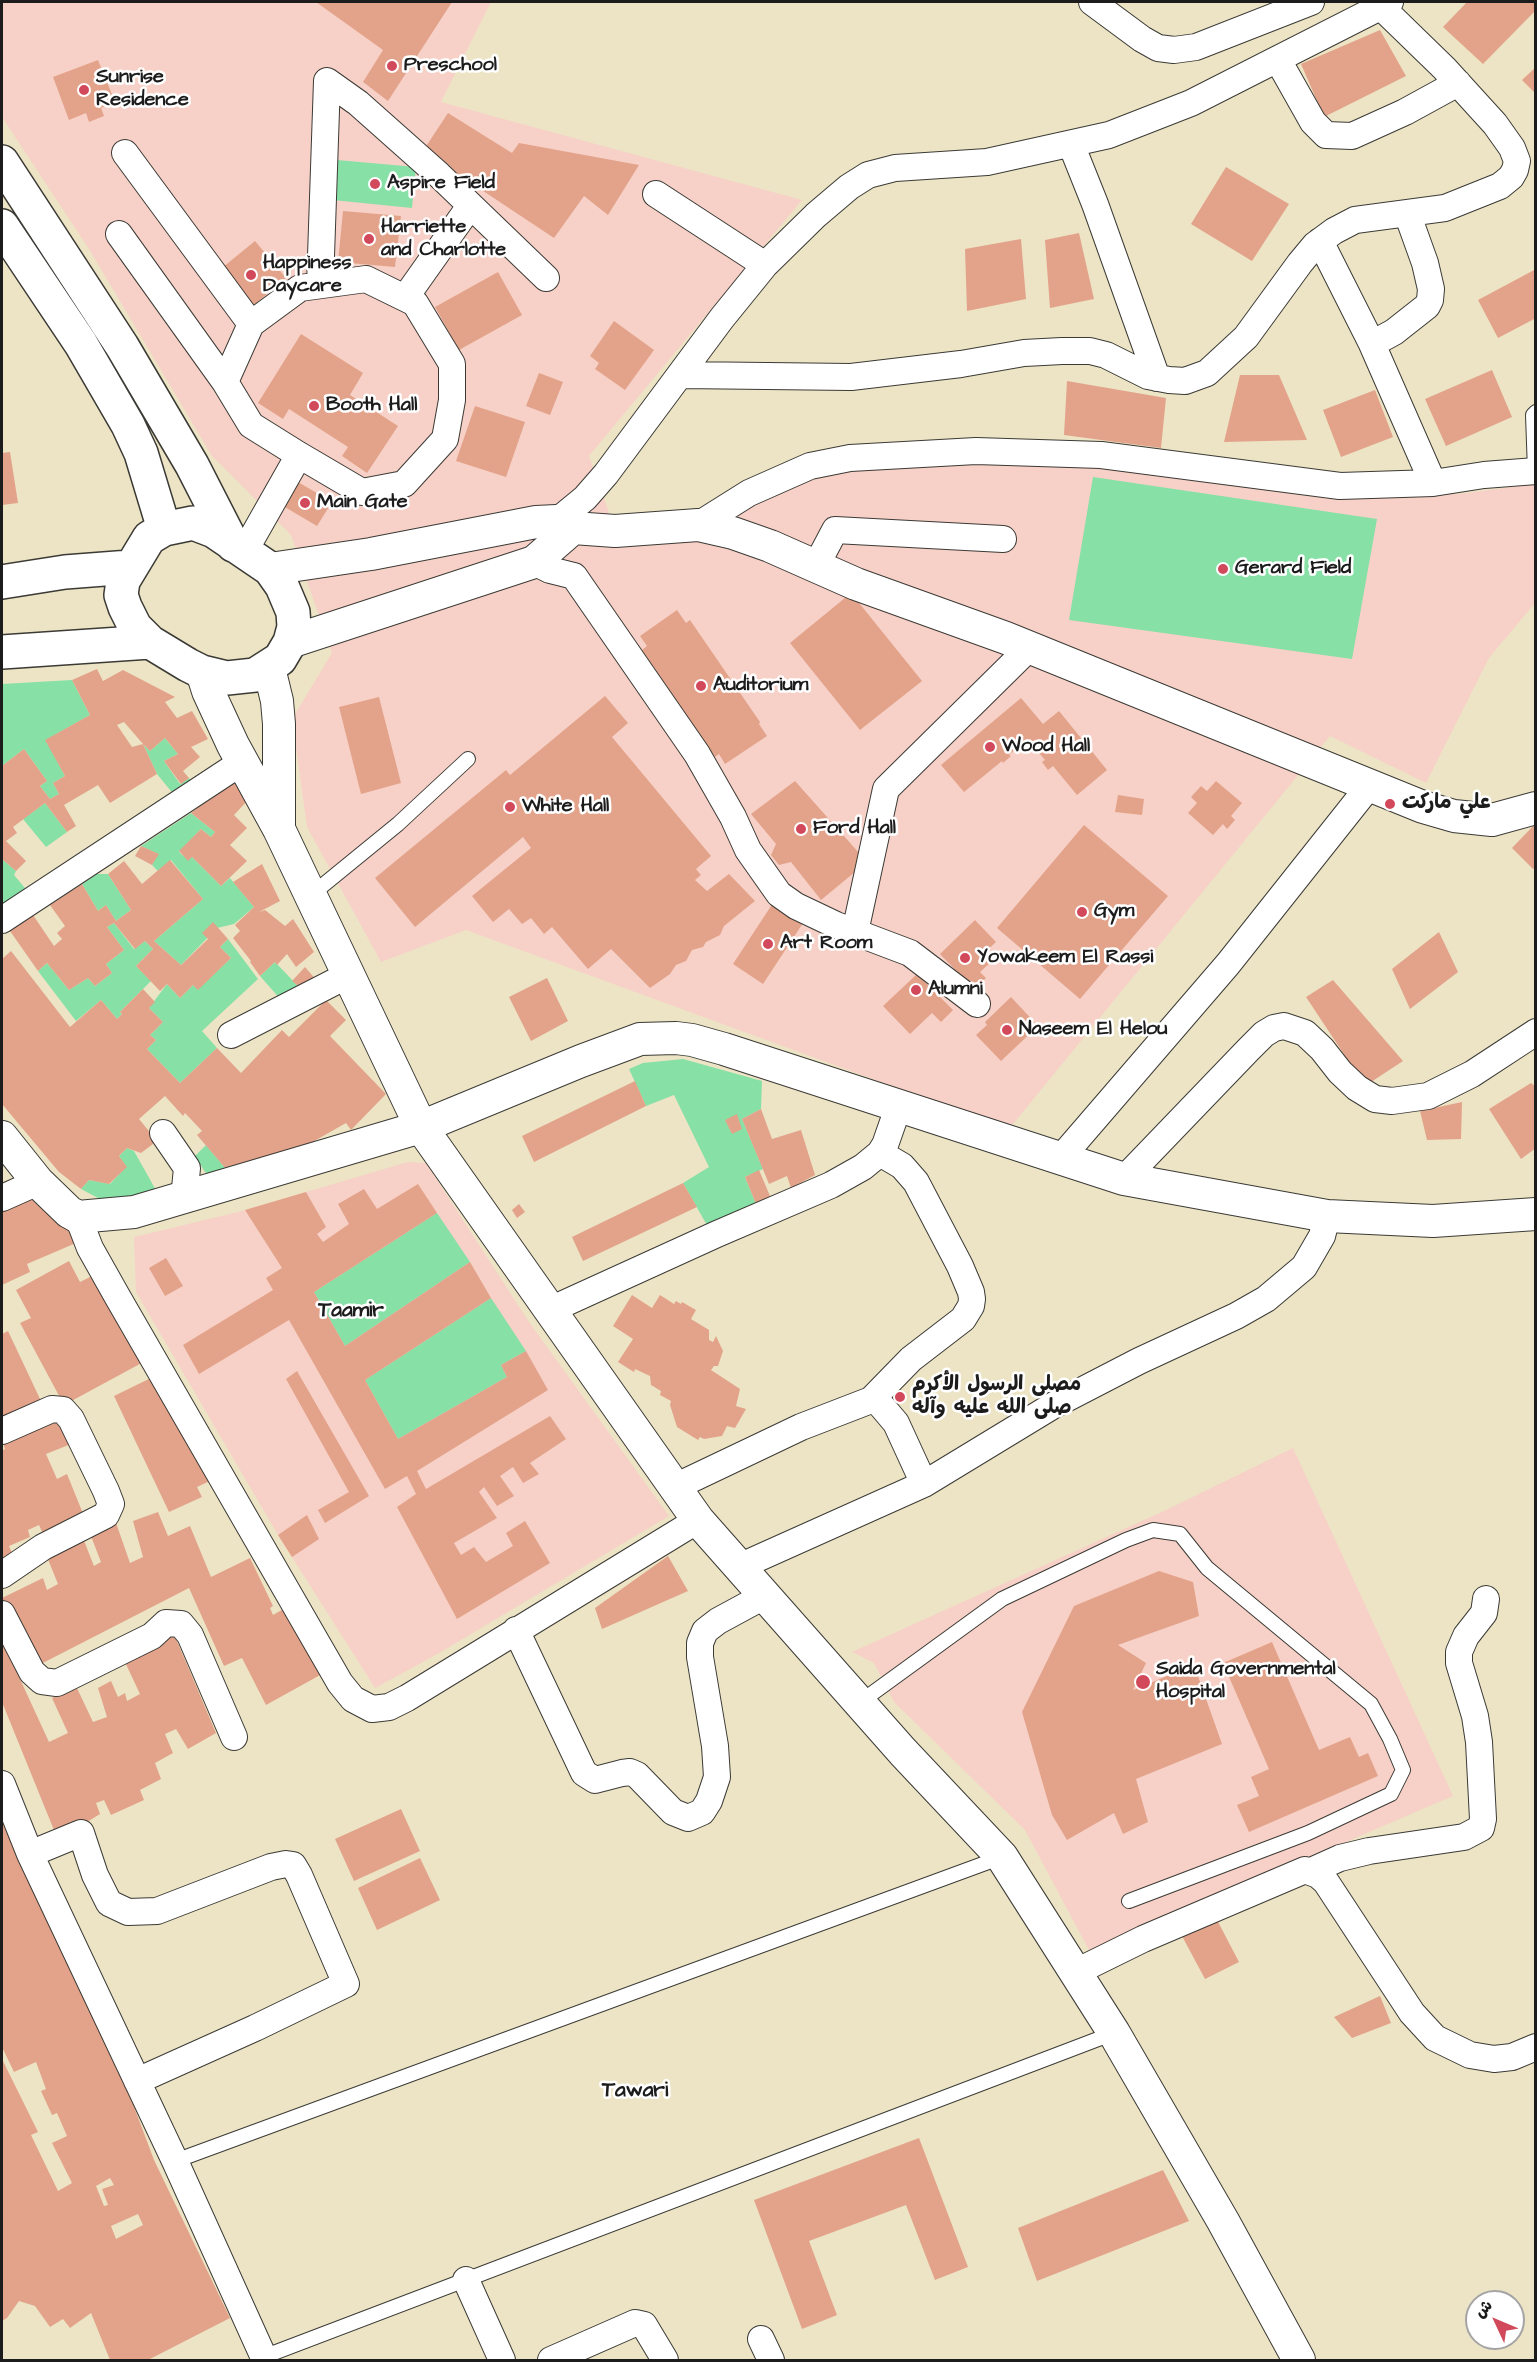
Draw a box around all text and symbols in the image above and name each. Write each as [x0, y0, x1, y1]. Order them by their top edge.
place label: Preschool [404, 54, 497, 78]
marker: Preschool [385, 59, 399, 73]
place label: Sunrise Residence [96, 66, 189, 113]
marker: Sunrise Residence [77, 83, 91, 97]
place label: Aspire Field [387, 172, 495, 196]
marker: Aspire Field [368, 177, 382, 191]
place label: Harriette and Charlotte [381, 216, 506, 263]
marker: Harriette and Charlotte [362, 232, 376, 246]
place label: Happiness Daycare [263, 252, 351, 299]
marker: Happiness Daycare [244, 268, 258, 282]
place label: Booth Hall [326, 394, 417, 418]
marker: Booth Hall [307, 399, 321, 413]
place label: Main Gate [317, 491, 408, 515]
marker: Main Gate [298, 496, 312, 510]
place label: Gerard Field [1235, 557, 1351, 581]
marker: Gerard Field [1216, 562, 1230, 576]
place label: Auditorium [713, 674, 808, 698]
marker: Auditorium [694, 679, 708, 693]
place label: Wood Hall [1002, 735, 1090, 759]
marker: Wood Hall [983, 740, 997, 754]
place label: علي ماركت [1402, 792, 1491, 816]
place label: White Hall [522, 795, 609, 819]
marker: علي ماركت [1383, 797, 1397, 811]
marker: White Hall [503, 800, 517, 814]
place label: Ford Hall [813, 817, 896, 841]
marker: Ford Hall [794, 822, 808, 836]
place label: Gym [1094, 900, 1134, 924]
marker: Gym [1075, 905, 1089, 919]
place label: Art Room [780, 932, 872, 956]
marker: Art Room [761, 937, 775, 951]
place label: Yowakeem El Rassi [977, 946, 1153, 970]
marker: Yowakeem El Rassi [958, 951, 972, 965]
place label: Alumni [928, 978, 983, 1002]
marker: Alumni [909, 983, 923, 997]
place label: Naseem El Helou [1019, 1018, 1167, 1042]
marker: Naseem El Helou [1000, 1023, 1014, 1037]
district label: Taamir [318, 1299, 384, 1325]
place label: مصلى الرسول الأكرم صلى الله عليه وآله [912, 1374, 1081, 1421]
marker: مصلى الرسول الأكرم صلى الله عليه وآله [893, 1390, 907, 1404]
place label: Saida Governmental Hospital [1156, 1658, 1336, 1705]
marker: Saida Governmental Hospital [1134, 1673, 1152, 1691]
district label: Tawari [602, 2079, 668, 2105]
north arrow [1465, 2290, 1525, 2350]
text: ش [1469, 2295, 1498, 2323]

